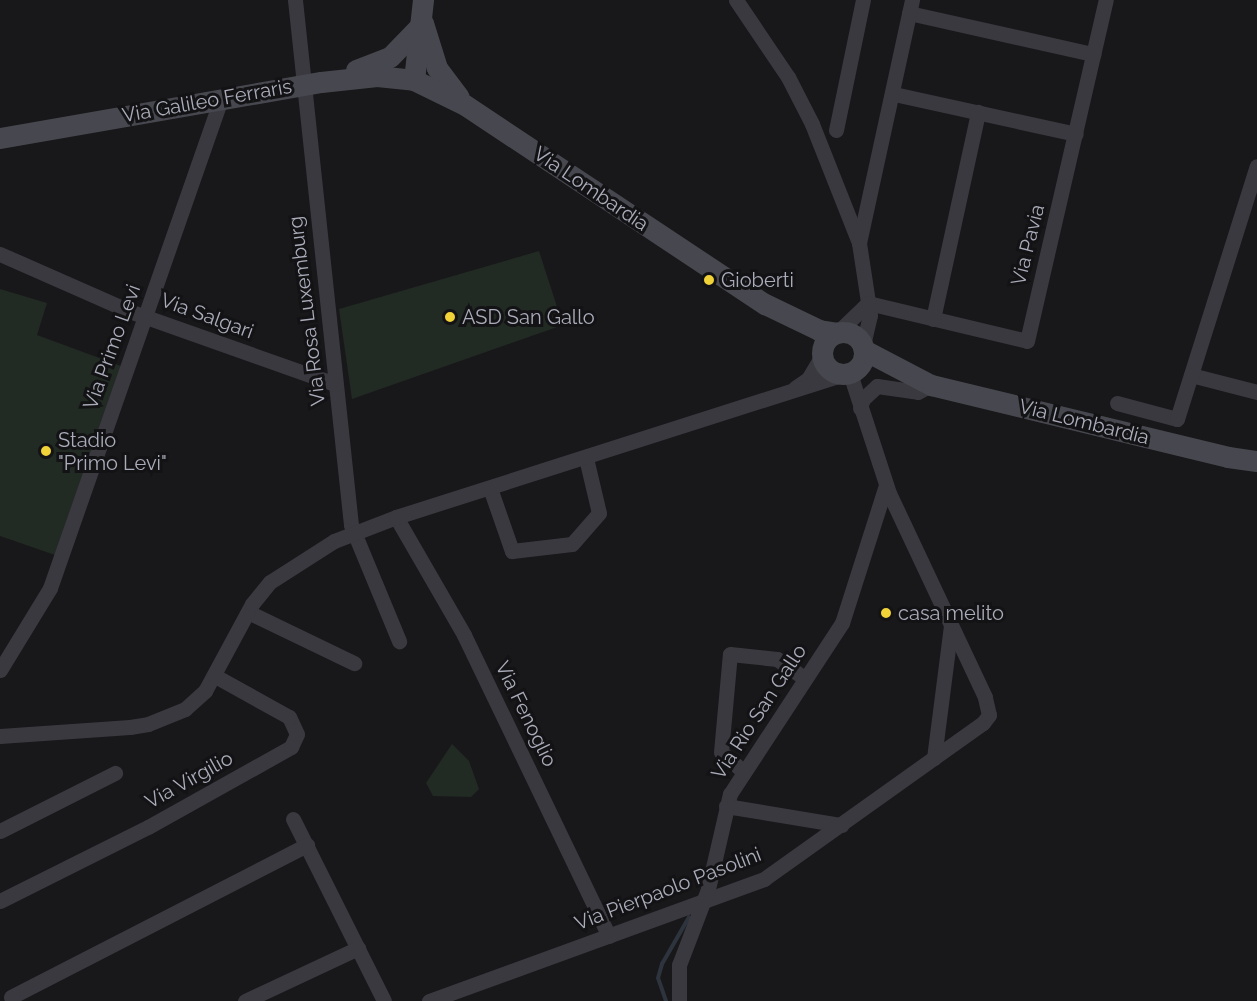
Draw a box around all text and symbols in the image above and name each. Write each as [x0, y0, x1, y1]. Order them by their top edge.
street label: Via Galileo Ferraris [120, 74, 294, 128]
street label: Via Lombardia [529, 142, 653, 236]
street label: Via Pavia [1006, 202, 1050, 288]
street label: Via Rosa Luxemburg [283, 215, 331, 407]
place label: Gioberti [721, 268, 794, 292]
marker: Gioberti [702, 273, 716, 287]
street label: Via Primo Levi [78, 281, 146, 413]
street label: Via Salgari [157, 288, 257, 344]
place label: ASD San Gallo [462, 305, 595, 329]
marker: ASD San Gallo [443, 310, 457, 324]
street label: Via Lombardia [1016, 394, 1152, 450]
place label: Stadio "Primo Levi" [58, 428, 167, 475]
marker: Stadio "Primo Levi" [39, 444, 53, 458]
place label: casa melito [898, 601, 1004, 625]
marker: casa melito [879, 606, 893, 620]
street label: Via Rio San Gallo [706, 640, 812, 784]
street label: Via Fenoglio [490, 657, 562, 771]
street label: Via Virgilio [141, 746, 237, 814]
street label: Via Pierpaolo Pasolini [571, 842, 765, 936]

